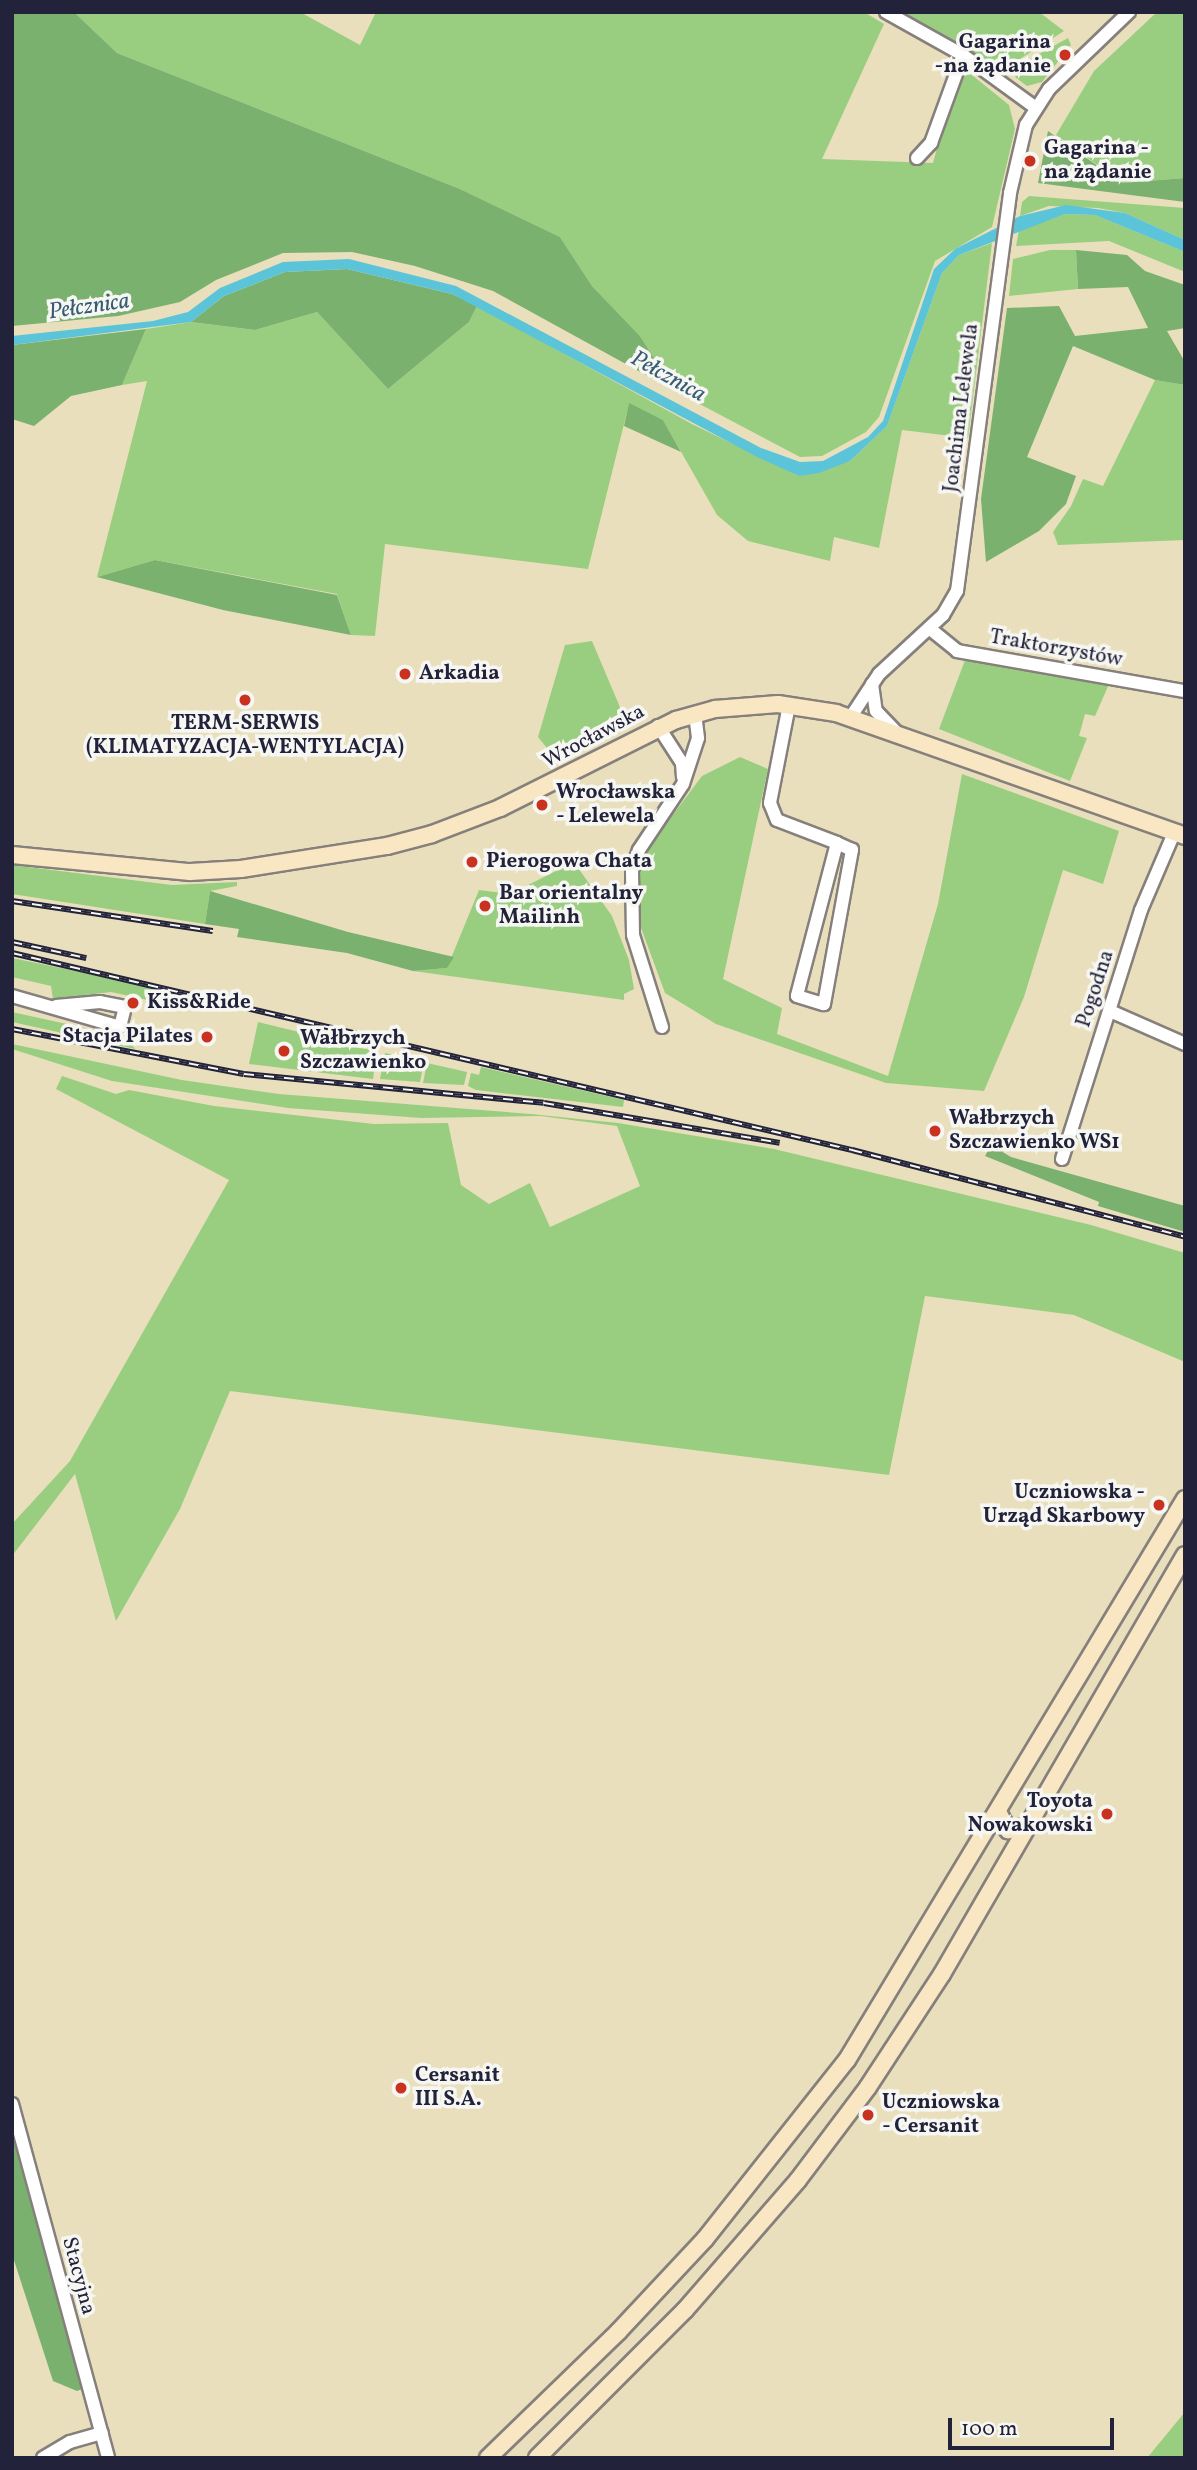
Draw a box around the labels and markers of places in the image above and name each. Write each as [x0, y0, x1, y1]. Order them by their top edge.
place label: Gagarina -na żądanie [935, 30, 1051, 80]
marker: Gagarina -na żądanie [1057, 47, 1073, 63]
place label: Gagarina - na żądanie [1044, 136, 1152, 186]
marker: Gagarina - na żądanie [1022, 153, 1038, 169]
place label: Arkadia [419, 661, 500, 687]
marker: Arkadia [397, 666, 413, 682]
marker: TERM-SERWIS (KLIMATYZACJA-WENTYLACJA) [237, 692, 253, 708]
place label: TERM-SERWIS (KLIMATYZACJA-WENTYLACJA) [86, 711, 404, 761]
place label: Wrocławska - Lelewela [556, 780, 676, 830]
marker: Wrocławska - Lelewela [534, 797, 550, 813]
place label: Pierogowa Chata [486, 849, 652, 875]
marker: Pierogowa Chata [464, 854, 480, 870]
place label: Bar orientalny Mailinh [499, 881, 643, 931]
marker: Bar orientalny Mailinh [477, 898, 493, 914]
place label: Kiss&Ride [147, 990, 251, 1016]
marker: Kiss&Ride [125, 995, 141, 1011]
place label: Stacja Pilates [63, 1024, 193, 1050]
place label: Wałbrzych Szczawienko [300, 1026, 426, 1076]
marker: Stacja Pilates [199, 1029, 215, 1045]
marker: Wałbrzych Szczawienko [274, 1041, 294, 1061]
place label: Wałbrzych Szczawienko WS1 [949, 1106, 1120, 1156]
marker: Wałbrzych Szczawienko WS1 [927, 1123, 943, 1139]
place label: Uczniowska - Urząd Skarbowy [983, 1480, 1145, 1530]
marker: Uczniowska - Urząd Skarbowy [1151, 1497, 1167, 1513]
place label: Toyota Nowakowski [968, 1789, 1093, 1839]
marker: Toyota Nowakowski [1099, 1806, 1115, 1822]
place label: Cersanit III S.A. [415, 2063, 500, 2113]
marker: Cersanit III S.A. [393, 2080, 409, 2096]
place label: Uczniowska - Cersanit [882, 2090, 1000, 2140]
marker: Uczniowska - Cersanit [860, 2107, 876, 2123]

